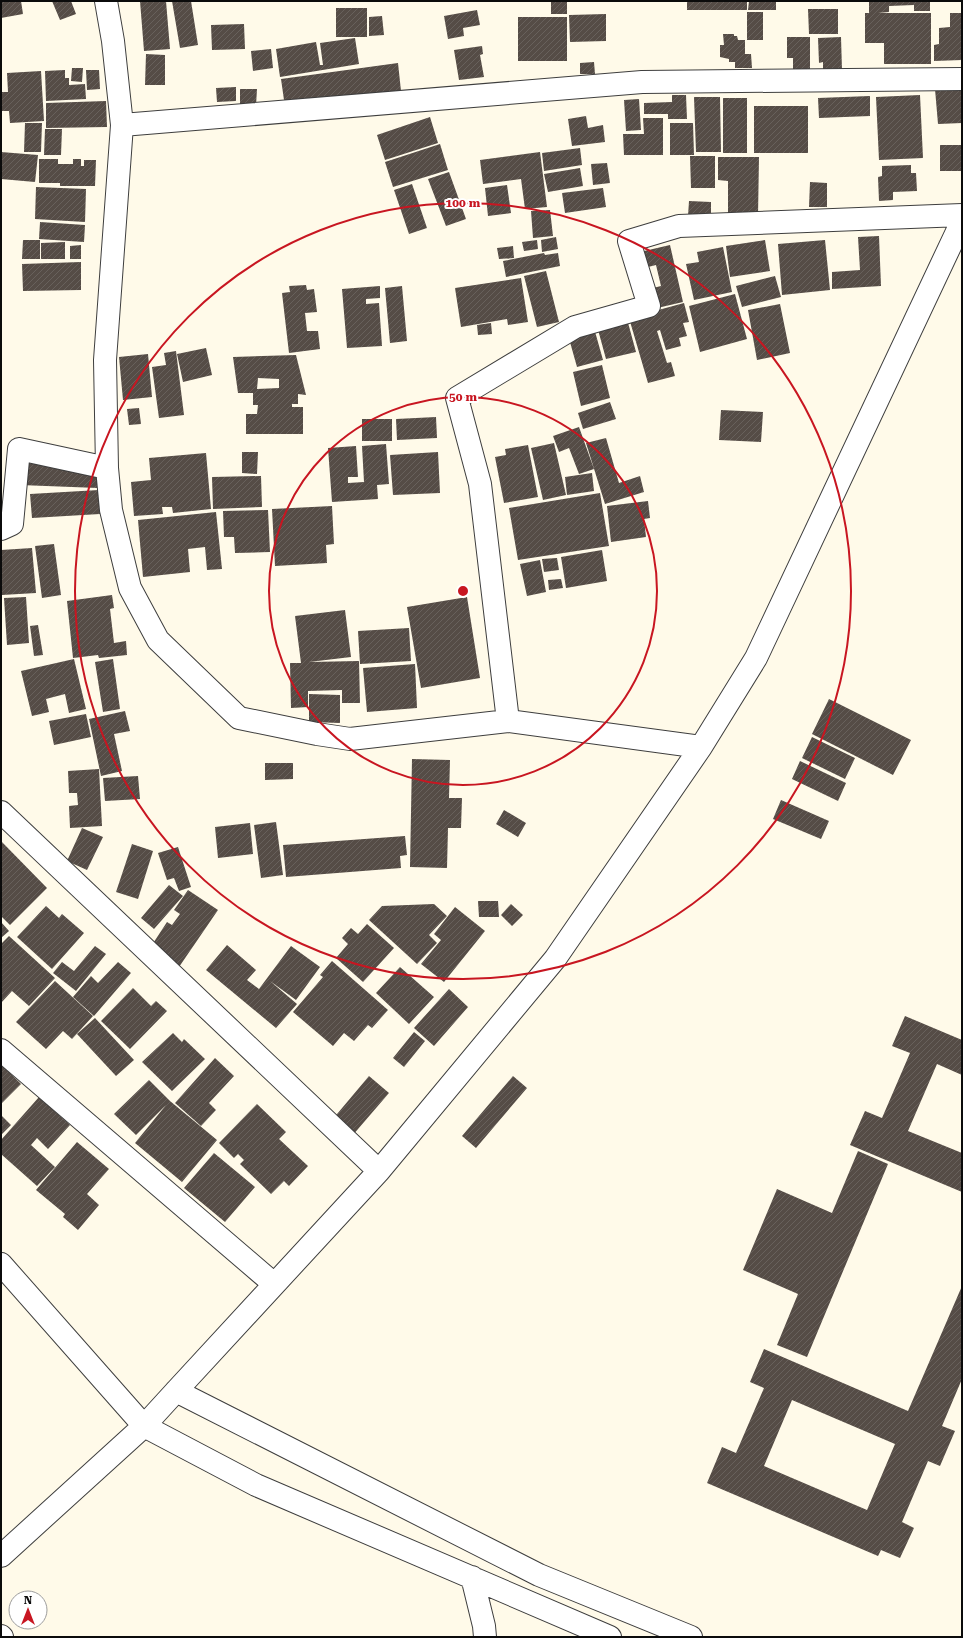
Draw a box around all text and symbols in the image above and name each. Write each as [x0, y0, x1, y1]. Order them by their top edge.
text: 100 m [446, 196, 481, 210]
text: 50 m [449, 390, 477, 404]
centre of rings [456, 584, 470, 598]
north arrow [8, 1590, 48, 1630]
text: N [24, 1594, 33, 1607]

